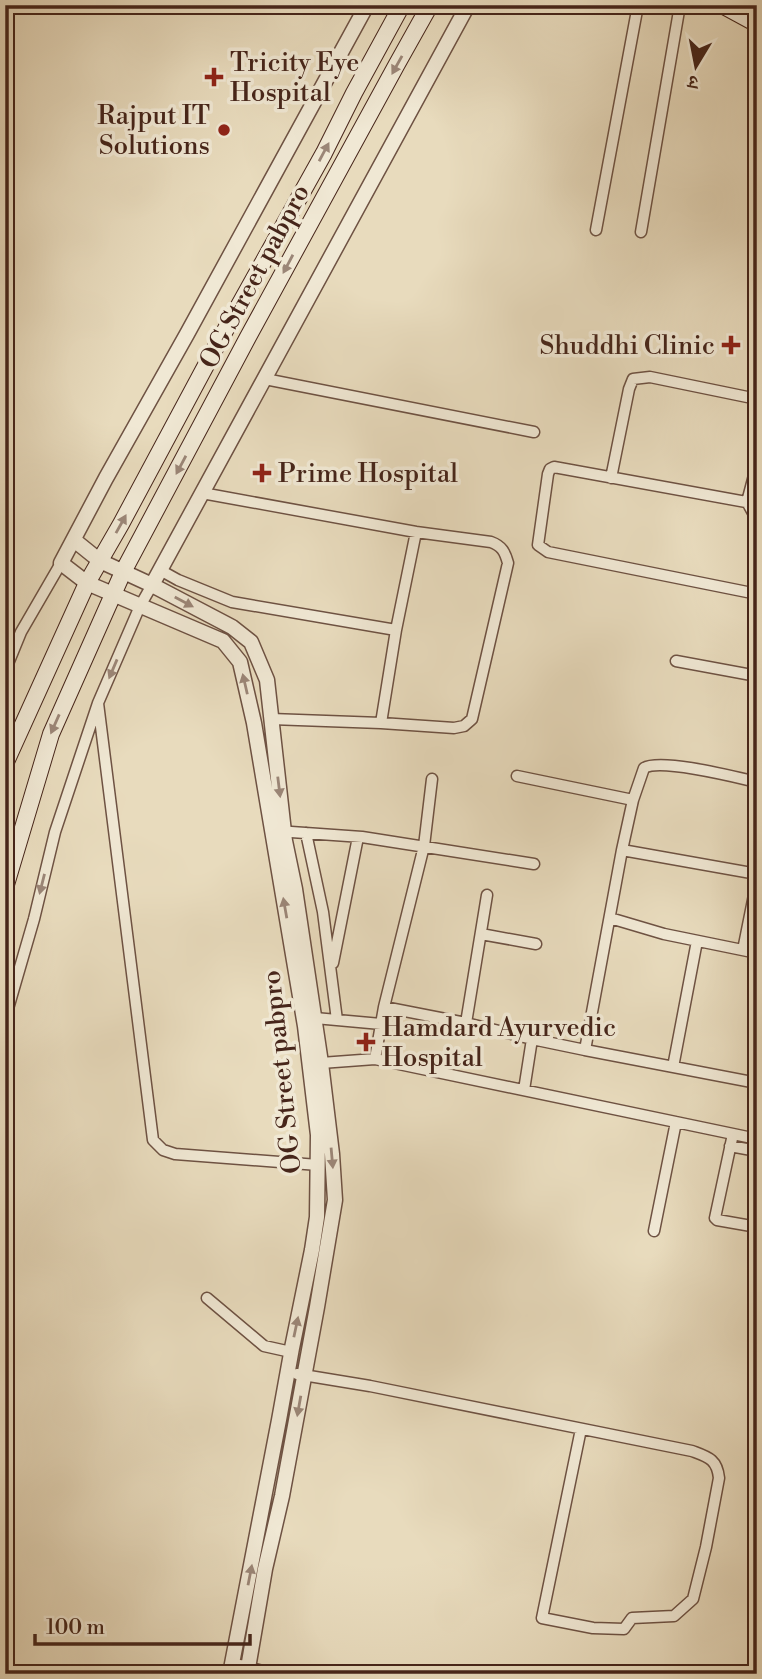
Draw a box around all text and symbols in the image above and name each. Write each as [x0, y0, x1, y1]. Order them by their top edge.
north arrow [660, 32, 730, 102]
place label: Tricity Eye Hospital [230, 47, 359, 109]
one-way arrow [391, 55, 403, 74]
marker: Tricity Eye Hospital [204, 67, 224, 87]
text: उ [685, 69, 702, 95]
place label: Rajput IT Solutions [97, 100, 210, 162]
marker: Rajput IT Solutions [216, 122, 232, 138]
one-way arrow [318, 142, 330, 162]
street label: OG Street pabpro [193, 179, 317, 374]
one-way arrow [282, 255, 294, 274]
place label: Shuddhi Clinic [539, 330, 715, 362]
marker: Shuddhi Clinic [721, 335, 741, 355]
one-way arrow [175, 455, 187, 475]
place label: Prime Hospital [278, 458, 458, 490]
marker: Prime Hospital [252, 463, 272, 483]
one-way arrow [115, 514, 127, 534]
one-way arrow [174, 596, 194, 607]
one-way arrow [107, 658, 118, 679]
one-way arrow [240, 673, 251, 695]
one-way arrow [50, 714, 61, 735]
one-way arrow [273, 776, 284, 798]
one-way arrow [37, 874, 48, 896]
one-way arrow [279, 897, 290, 919]
street label: OG Street pabpro [255, 969, 309, 1175]
place label: Hamdard Ayurvedic Hospital [382, 1012, 616, 1074]
marker: Hamdard Ayurvedic Hospital [356, 1032, 376, 1052]
one-way arrow [327, 1147, 338, 1169]
one-way arrow [291, 1316, 302, 1338]
one-way arrow [293, 1395, 304, 1417]
one-way arrow [244, 1564, 255, 1586]
scale bar [35, 1602, 250, 1646]
text: 100 m [46, 1615, 105, 1641]

